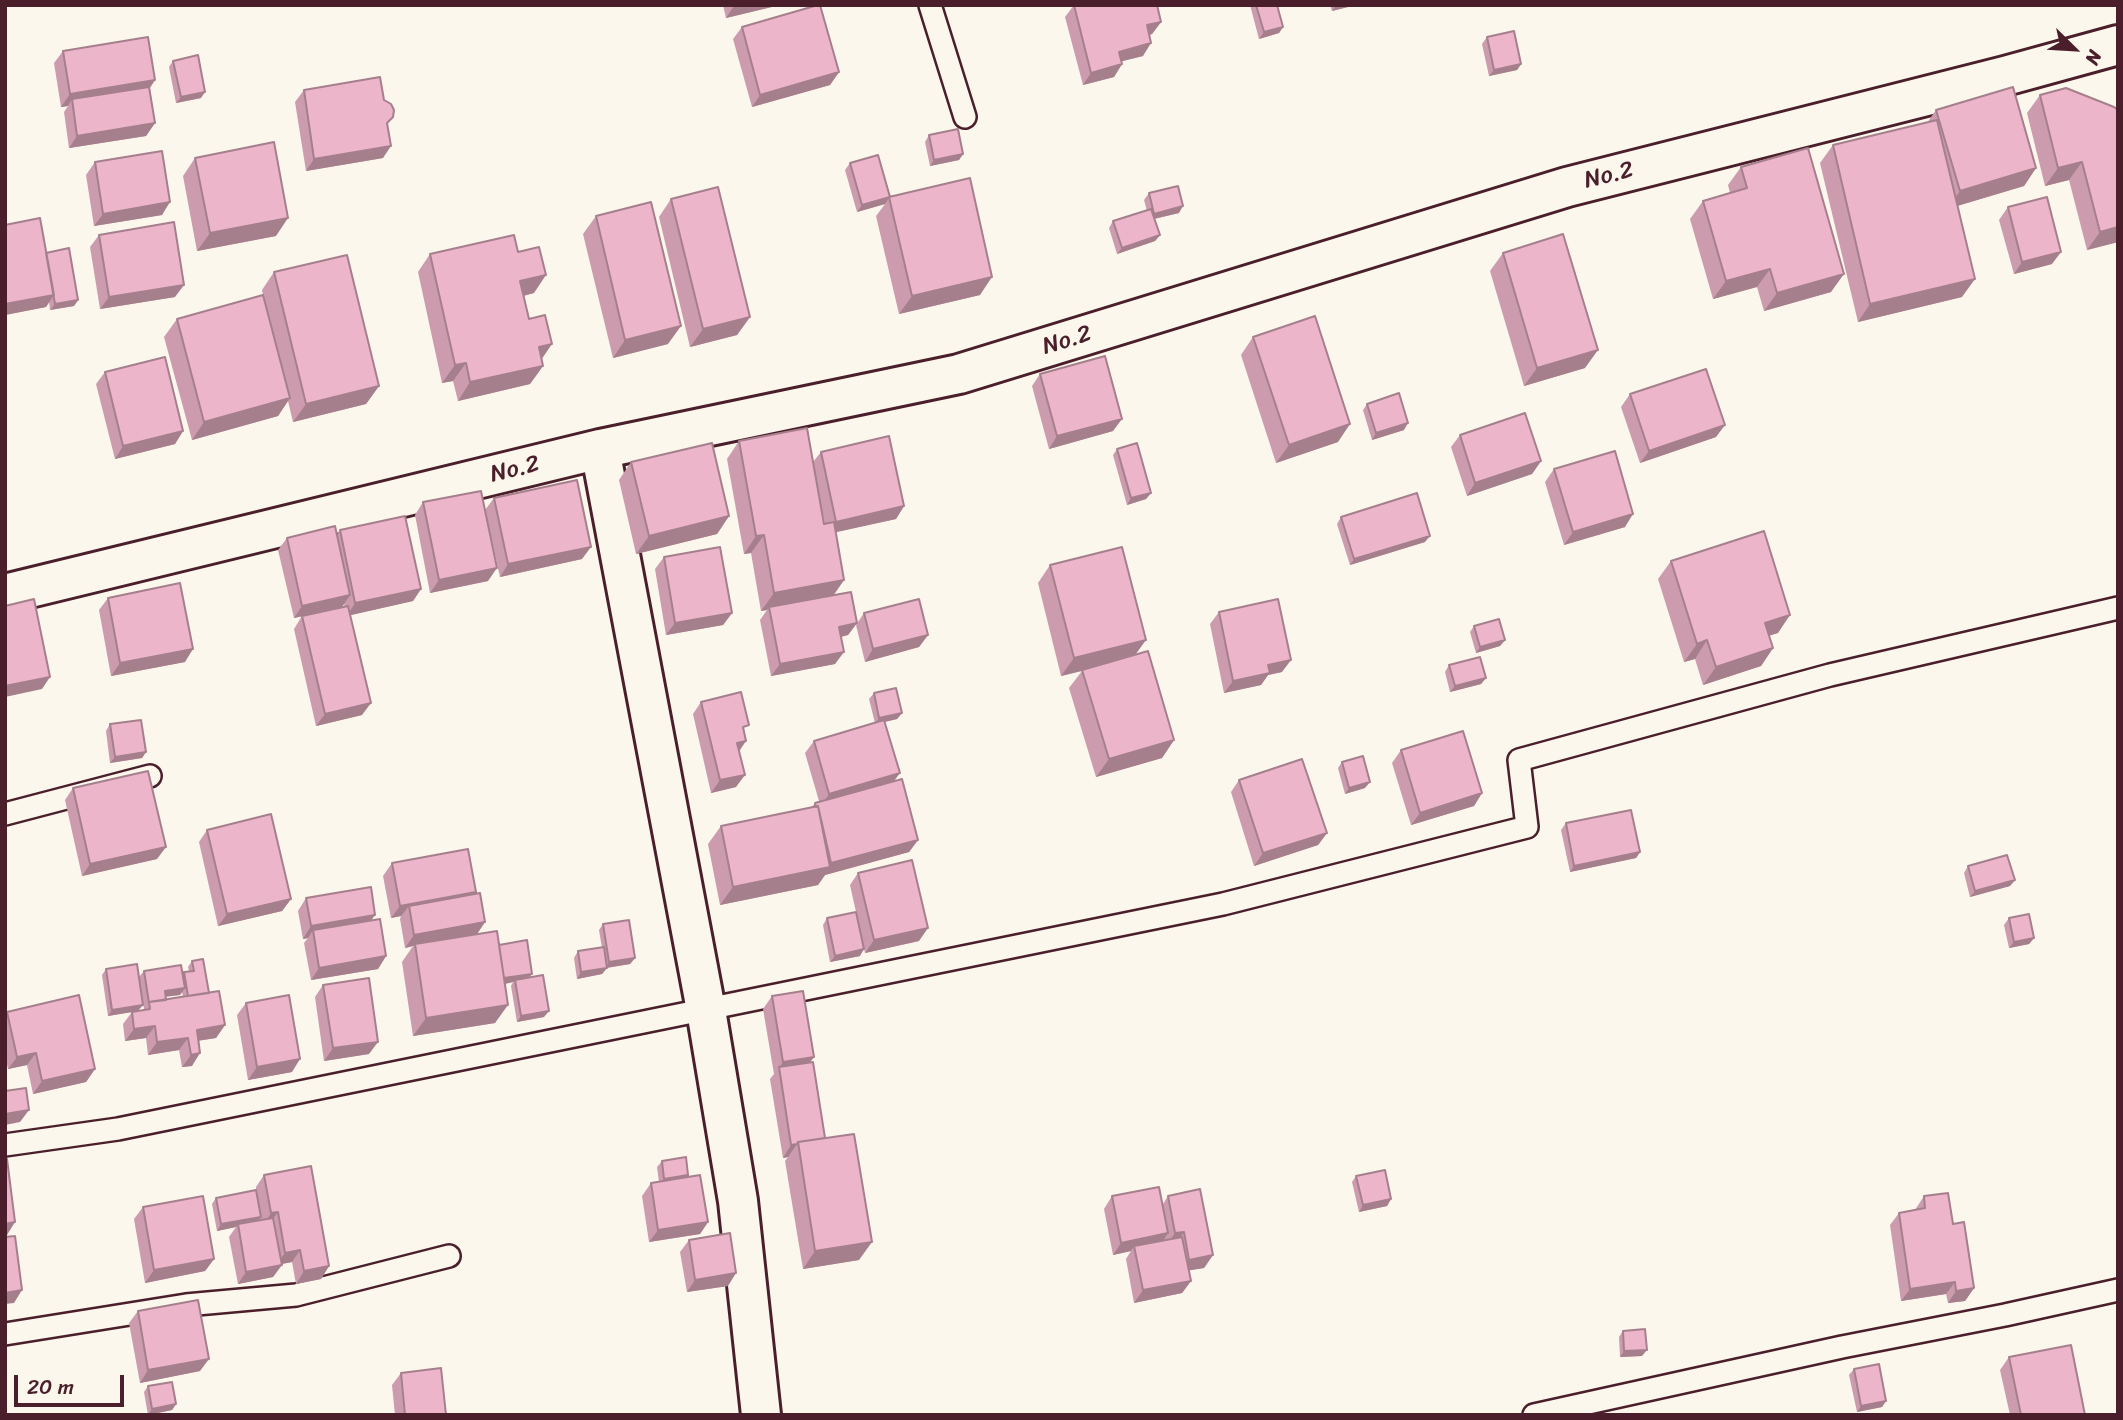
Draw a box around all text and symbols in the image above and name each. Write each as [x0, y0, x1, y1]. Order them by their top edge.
north arrow [2039, 14, 2109, 84]
text: N [2076, 45, 2111, 70]
street label: No.2 [1581, 156, 1637, 196]
street label: No.2 [1039, 320, 1095, 362]
street label: No.2 [487, 450, 543, 490]
scale bar [18, 1360, 128, 1404]
text: 20 m [27, 1368, 74, 1406]

